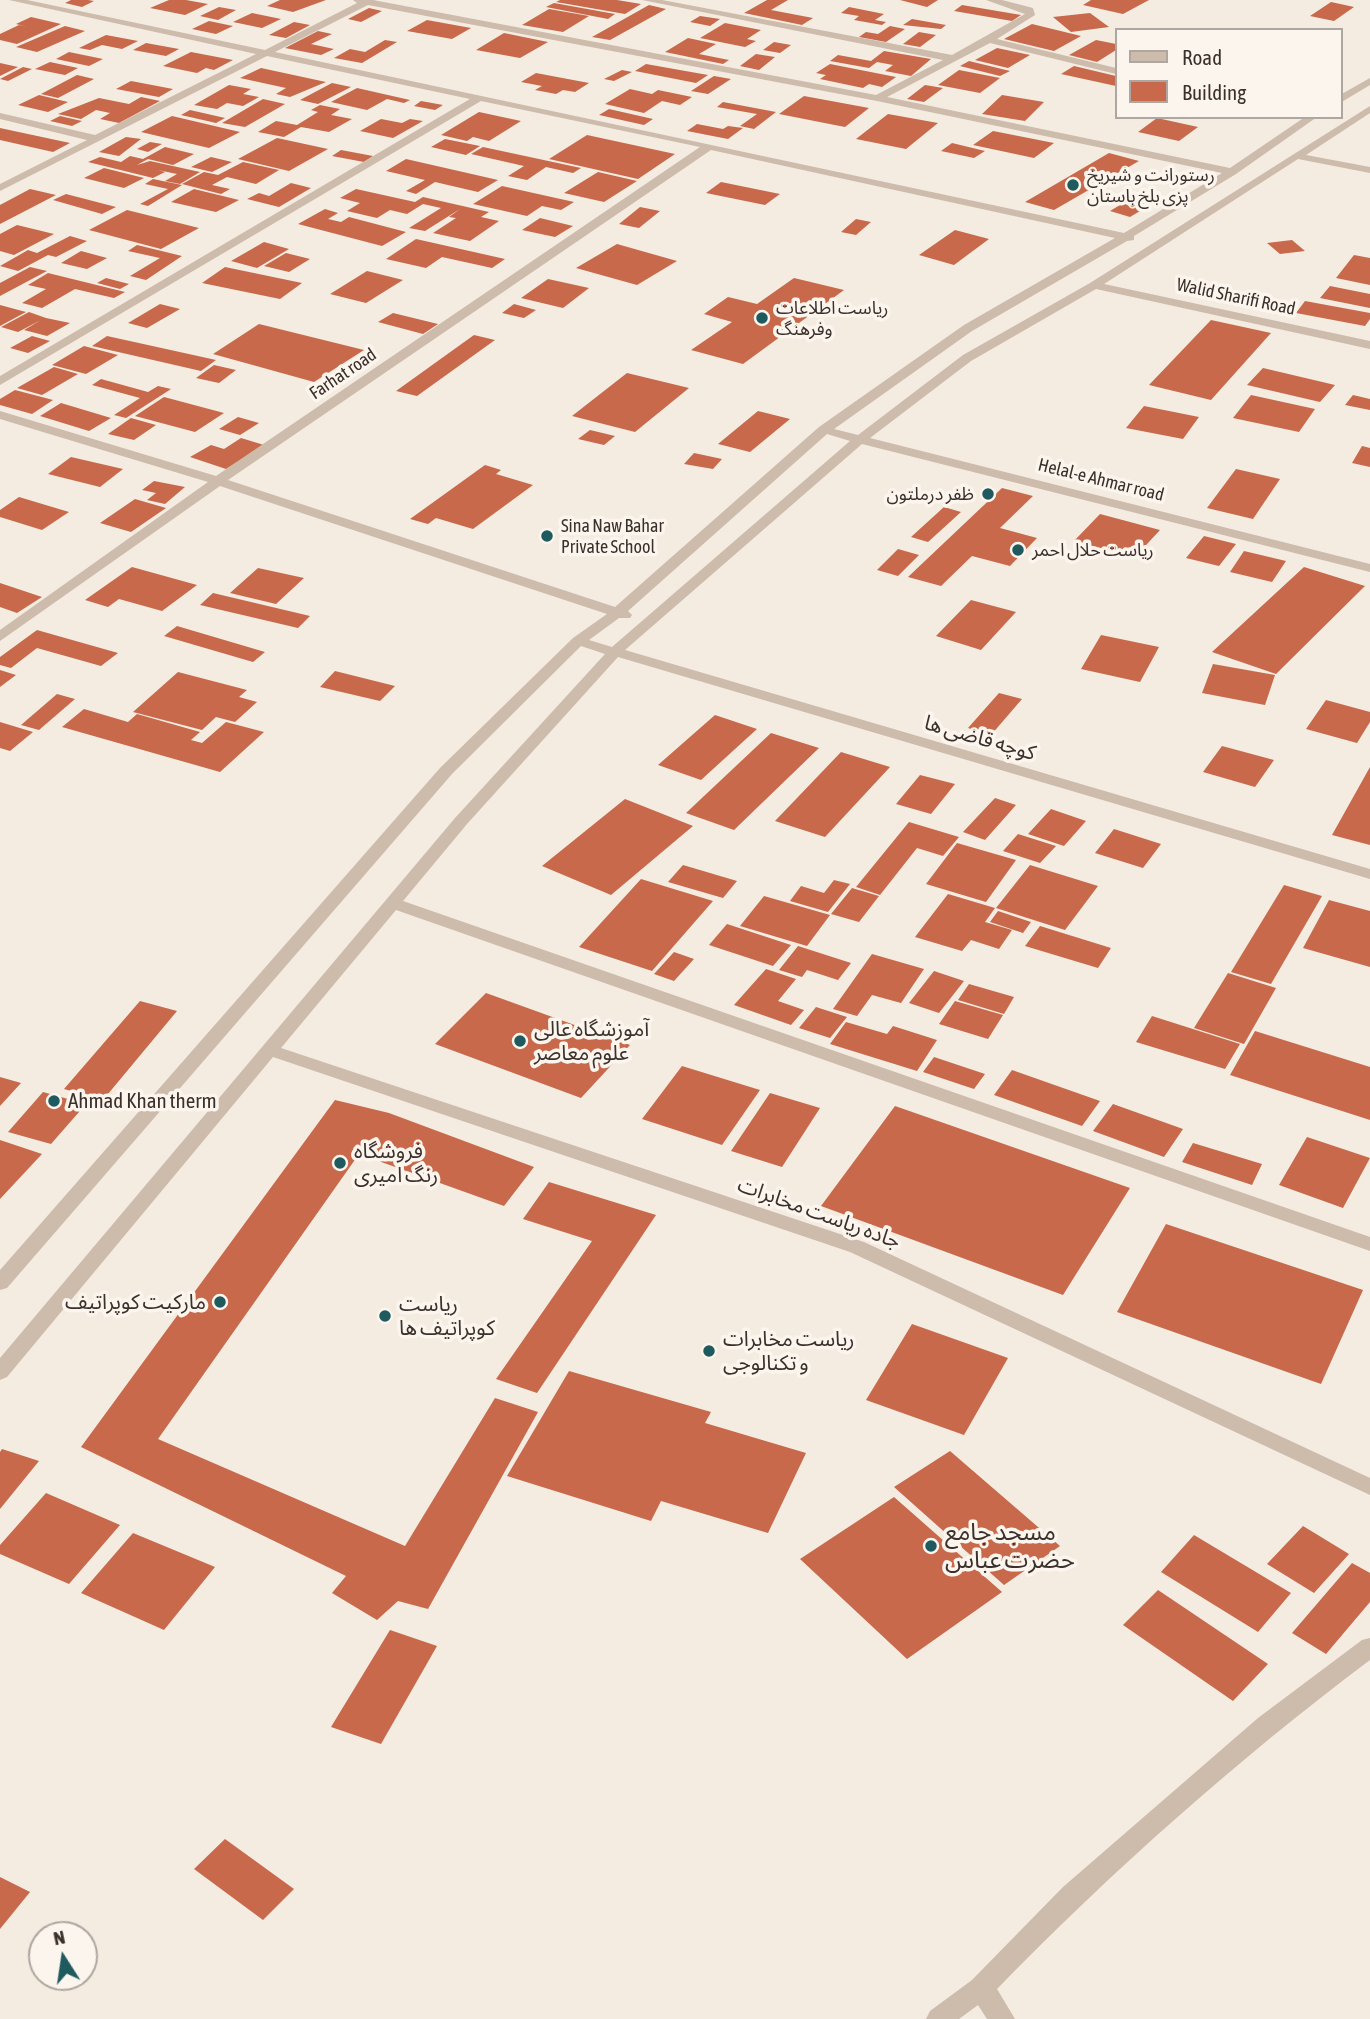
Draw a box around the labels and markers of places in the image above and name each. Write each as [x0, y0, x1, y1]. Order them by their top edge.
place label: رستورانت و شیریخ پزی بلخ باستان [1087, 164, 1215, 206]
marker: رستورانت و شیریخ پزی بلخ باستان [1065, 177, 1081, 193]
place label: ریاست اطلاعات وفرهنگ [776, 297, 888, 340]
marker: ریاست اطلاعات وفرهنگ [754, 310, 770, 326]
place label: ظفر درملتون [886, 483, 974, 505]
marker: ظفر درملتون [980, 486, 996, 502]
place label: Sina Naw Bahar Private School [561, 515, 664, 558]
marker: Sina Naw Bahar Private School [539, 528, 555, 544]
place label: ریاست حلال احمر [1032, 539, 1154, 561]
marker: ریاست حلال احمر [1010, 542, 1026, 558]
place label: آموزشگاه عالی علوم معاصر [534, 1016, 649, 1066]
marker: آموزشگاه عالی علوم معاصر [512, 1033, 528, 1049]
place label: Ahmad Khan therm [68, 1088, 217, 1114]
marker: Ahmad Khan therm [46, 1093, 62, 1109]
place label: فروشگاه رنگ امیری [354, 1138, 438, 1188]
marker: فروشگاه رنگ امیری [332, 1155, 348, 1171]
place label: مارکیت کوپراتیف [65, 1289, 206, 1315]
place label: ریاست کوپراتیف ها [399, 1291, 495, 1341]
marker: مارکیت کوپراتیف [212, 1294, 228, 1310]
marker: ریاست کوپراتیف ها [377, 1308, 393, 1324]
place label: ریاست مخابرات و تکنالوجی [723, 1326, 855, 1376]
marker: ریاست مخابرات و تکنالوجی [701, 1343, 717, 1359]
place label: مسجد جامع حضرت عباس [945, 1518, 1075, 1574]
marker: مسجد جامع حضرت عباس [923, 1538, 939, 1554]

